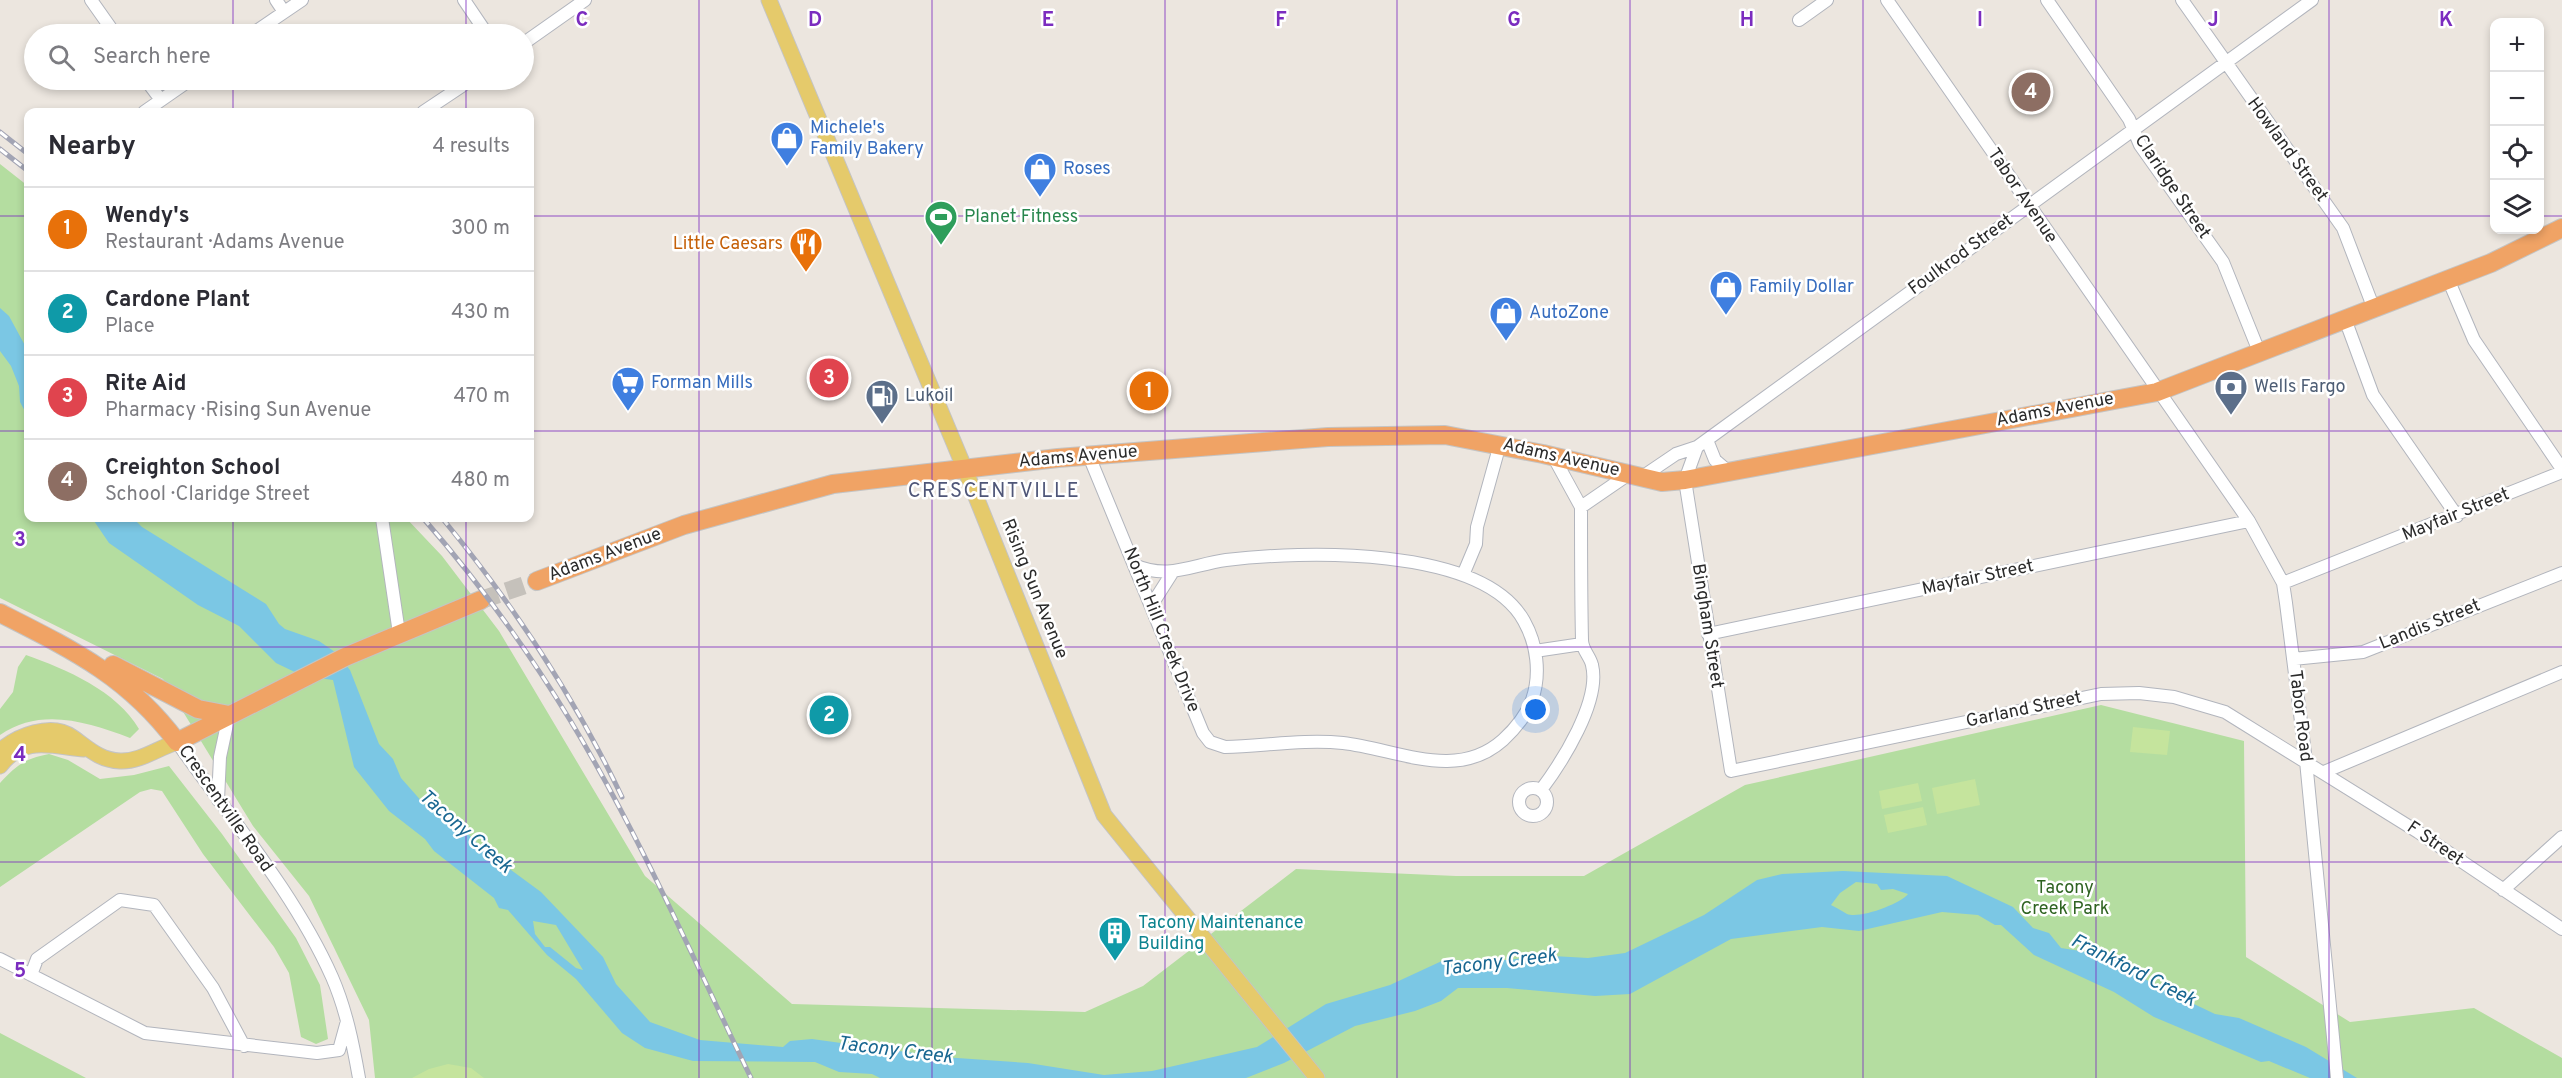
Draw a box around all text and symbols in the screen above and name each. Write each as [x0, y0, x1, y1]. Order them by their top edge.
text: C [576, 8, 588, 34]
text: D [808, 8, 822, 34]
text: E [1042, 8, 1054, 34]
text: F [1275, 8, 1287, 34]
text: G [1507, 8, 1521, 34]
text: H [1740, 8, 1754, 34]
text: I [1977, 8, 1983, 34]
text: J [2207, 8, 2219, 34]
text: K [2439, 8, 2453, 34]
map controls [2490, 18, 2544, 234]
button: + [2490, 18, 2544, 72]
search box [24, 24, 534, 90]
icon: search [45, 41, 78, 74]
text: Search here [93, 44, 211, 71]
pin: 4 [2012, 70, 2050, 115]
button: − [2490, 72, 2544, 126]
street label: Howland Street [2241, 93, 2333, 207]
place label: Michele's Family Bakery [810, 117, 924, 161]
shop icon: Michele's Family Bakery [769, 120, 805, 167]
button: locate [2490, 126, 2544, 180]
street label: Claridge Street [2129, 130, 2215, 244]
text: Nearby [48, 131, 136, 164]
text: 4 results [433, 134, 510, 160]
street label: Tabor Avenue [1982, 144, 2062, 248]
shop icon: Roses [1022, 151, 1058, 198]
place label: Roses [1063, 158, 1111, 181]
button: layers [2490, 180, 2544, 234]
sports icon: Planet Fitness [923, 199, 959, 246]
text: Wendy's [105, 203, 190, 230]
place label: Planet Fitness [964, 206, 1078, 229]
street label: Foulkrod Street [1904, 209, 2018, 301]
text: 1 [64, 216, 72, 242]
text: 300 m [451, 216, 510, 242]
restaurant icon: Little Caesars [788, 226, 824, 273]
text: Restaurant · Adams Avenue [105, 230, 345, 256]
place label: Little Caesars [673, 233, 783, 256]
shop icon: Family Dollar [1708, 269, 1744, 316]
place label: Family Dollar [1749, 276, 1854, 299]
text: Cardone Plant [105, 287, 250, 314]
shop icon: AutoZone [1488, 295, 1524, 342]
text: 2 [61, 300, 74, 326]
text: 430 m [451, 300, 510, 326]
place label: AutoZone [1529, 302, 1609, 325]
text: Place [105, 314, 155, 340]
pin: 3 [810, 356, 848, 400]
supermarket icon: Forman Mills [610, 365, 646, 412]
pin: 1 [1130, 368, 1168, 414]
bank icon: Wells Fargo [2213, 369, 2249, 416]
text: Rite Aid [105, 371, 186, 398]
place label: Forman Mills [651, 372, 753, 395]
place label: Wells Fargo [2254, 376, 2346, 399]
fuel station icon: Lukoil [864, 378, 900, 425]
text: 3 [62, 384, 74, 410]
text: 470 m [453, 384, 510, 410]
place label: Lukoil [905, 385, 954, 408]
street label: Adams Avenue [1994, 387, 2116, 433]
text: Pharmacy · Rising Sun Avenue [105, 398, 371, 424]
street label: Adams Avenue [1500, 433, 1622, 483]
street label: Adams Avenue [1018, 440, 1138, 474]
text: Creighton School [105, 455, 280, 482]
text: 4 [61, 468, 74, 494]
text: 480 m [451, 468, 510, 494]
district label: CRESCENTVILLE [908, 479, 1080, 505]
text: School · Claridge Street [105, 482, 310, 508]
street label: Mayfair Street [2399, 483, 2513, 547]
street label: Rising Sun Avenue [995, 516, 1073, 662]
street label: Adams Avenue [545, 523, 665, 587]
text: 3 [14, 528, 26, 554]
street label: North Hill Creek Drive [1117, 544, 1205, 716]
street label: Mayfair Street [1920, 555, 2036, 601]
street label: Bingham Street [1686, 562, 1728, 690]
street label: Landis Street [2376, 594, 2484, 656]
street label: Tabor Road [2283, 669, 2317, 763]
street label: Garland Street [1964, 687, 2084, 733]
pin: 2 [810, 692, 848, 738]
your location [1521, 695, 1550, 724]
street label: Crescentville Road [173, 741, 277, 877]
text: 4 [14, 743, 26, 769]
water label: Tacony Creek [413, 784, 518, 880]
street label: F Street [2402, 817, 2468, 871]
park label: Tacony Creek Park [2021, 877, 2109, 921]
place label: Tacony Maintenance Building [1138, 912, 1304, 956]
building icon: Tacony Maintenance Building [1097, 915, 1133, 962]
water label: Frankford Creek [2066, 928, 2201, 1014]
water label: Tacony Creek [1440, 943, 1559, 983]
text: 5 [14, 959, 26, 985]
water label: Tacony Creek [836, 1031, 955, 1071]

